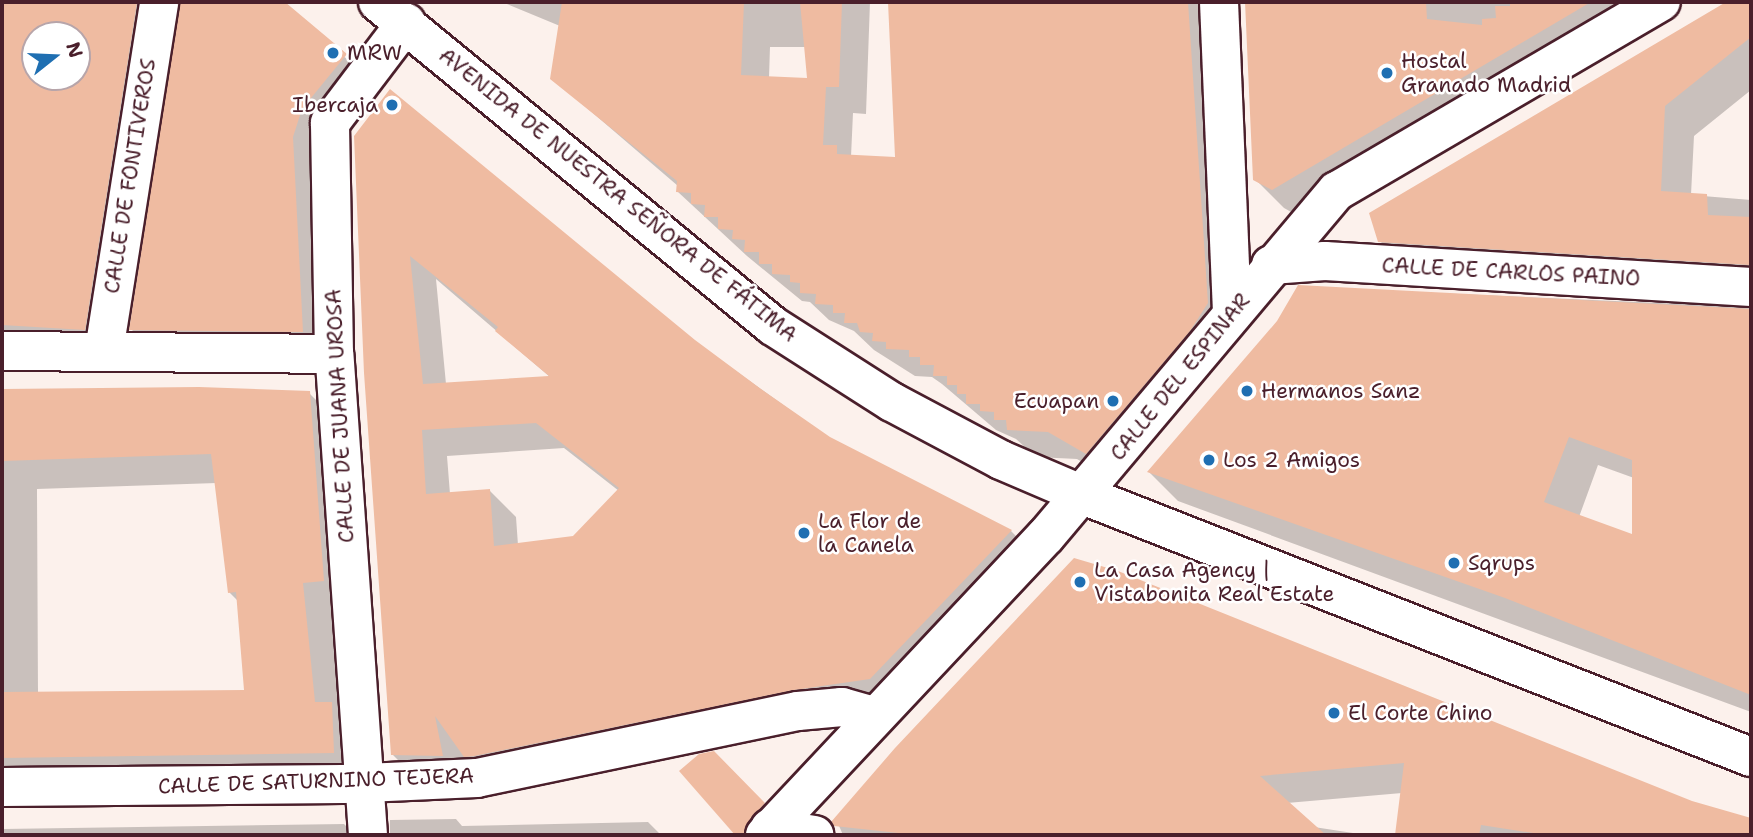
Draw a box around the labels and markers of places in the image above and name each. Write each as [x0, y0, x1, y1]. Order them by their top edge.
place label: MRW [347, 40, 402, 66]
marker: MRW [325, 45, 341, 61]
place label: Hostal Granado Madrid [1401, 48, 1571, 98]
marker: Hostal Granado Madrid [1379, 65, 1395, 81]
place label: Ibercaja [292, 92, 378, 118]
marker: Ibercaja [384, 97, 400, 113]
place label: Hermanos Sanz [1261, 378, 1420, 404]
marker: Hermanos Sanz [1239, 383, 1255, 399]
place label: Ecuapan [1014, 388, 1099, 414]
marker: Ecuapan [1105, 393, 1121, 409]
place label: Los 2 Amigos [1223, 447, 1360, 473]
marker: Los 2 Amigos [1201, 452, 1217, 468]
place label: La Flor de la Canela [818, 508, 921, 558]
marker: La Flor de la Canela [796, 525, 812, 541]
place label: Sqrups [1468, 550, 1535, 576]
marker: Sqrups [1446, 555, 1462, 571]
place label: La Casa Agency | Vistabonita Real Estate [1094, 557, 1334, 607]
marker: La Casa Agency | Vistabonita Real Estate [1072, 574, 1088, 590]
place label: El Corte Chino [1348, 700, 1493, 726]
marker: El Corte Chino [1326, 705, 1342, 721]

